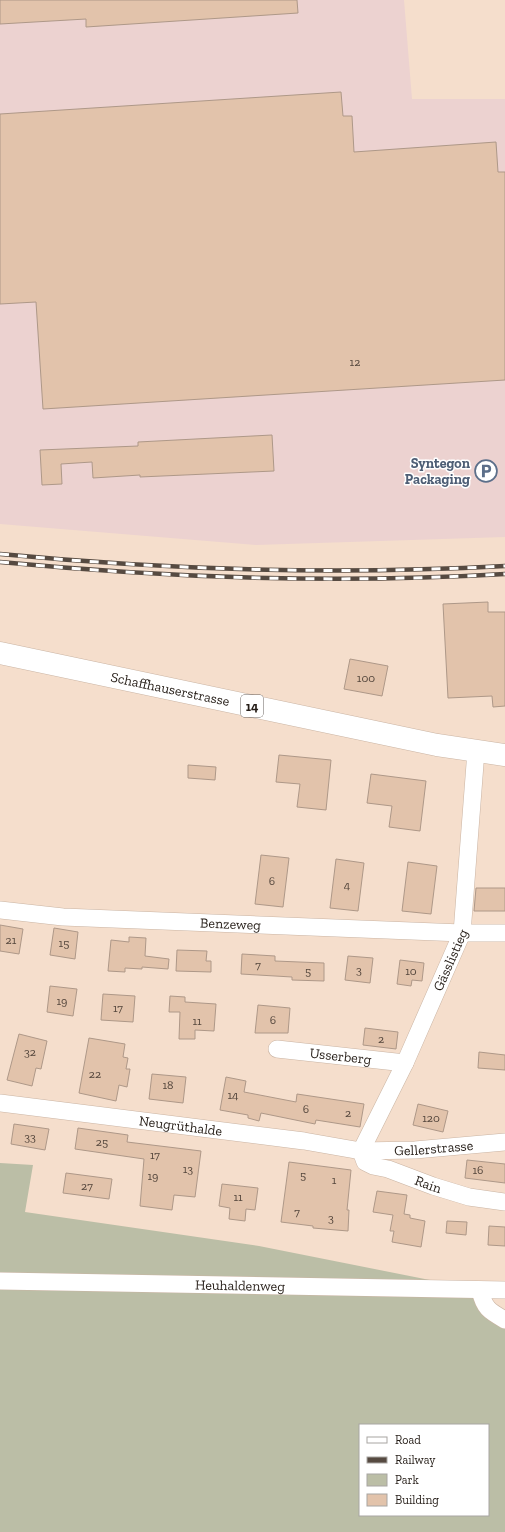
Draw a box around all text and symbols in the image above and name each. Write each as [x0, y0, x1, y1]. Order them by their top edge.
house number: 12 [350, 355, 360, 369]
place label: Syntegon Packaging [405, 455, 471, 488]
parking icon: Syntegon Packaging [473, 458, 499, 484]
street label: Schaffhauserstrasse [109, 668, 232, 710]
house number: 100 [357, 671, 375, 685]
road number: 14 [241, 695, 263, 717]
house number: 6 [269, 874, 275, 888]
house number: 4 [344, 878, 351, 892]
street label: Benzeweg [200, 914, 262, 933]
street label: Gässlistieg [429, 926, 471, 993]
house number: 21 [6, 933, 17, 947]
house number: 15 [59, 936, 69, 950]
house number: 7 [255, 958, 261, 972]
house number: 3 [356, 963, 362, 977]
house number: 5 [305, 964, 311, 978]
house number: 10 [405, 964, 417, 978]
house number: 19 [57, 994, 68, 1008]
house number: 17 [113, 1001, 123, 1015]
house number: 6 [270, 1013, 276, 1027]
house number: 11 [192, 1014, 202, 1028]
house number: 2 [378, 1032, 384, 1046]
street label: Usserberg [309, 1044, 373, 1068]
house number: 32 [24, 1045, 36, 1059]
house number: 22 [89, 1067, 101, 1081]
house number: 18 [162, 1078, 174, 1092]
house number: 14 [227, 1088, 239, 1102]
house number: 6 [303, 1102, 309, 1116]
house number: 2 [345, 1106, 351, 1120]
house number: 120 [422, 1111, 440, 1125]
street label: Neugrüthalde [138, 1112, 224, 1139]
house number: 33 [24, 1130, 36, 1144]
house number: 25 [96, 1135, 108, 1149]
street label: Gellerstrasse [394, 1136, 474, 1159]
house number: 17 [150, 1148, 160, 1162]
house number: 13 [183, 1162, 193, 1176]
house number: 16 [473, 1163, 484, 1177]
house number: 5 [300, 1168, 306, 1182]
house number: 19 [148, 1169, 159, 1183]
street label: Rain [412, 1171, 444, 1197]
house number: 1 [332, 1173, 337, 1187]
house number: 27 [81, 1179, 93, 1193]
house number: 11 [233, 1190, 243, 1204]
house number: 7 [294, 1205, 300, 1219]
house number: 3 [328, 1211, 334, 1225]
street label: Heuhaldenweg [195, 1276, 285, 1295]
legend [359, 1424, 489, 1516]
text: Road [395, 1433, 421, 1447]
text: Railway [395, 1453, 436, 1467]
text: Park [395, 1473, 420, 1487]
text: Building [395, 1493, 439, 1507]

